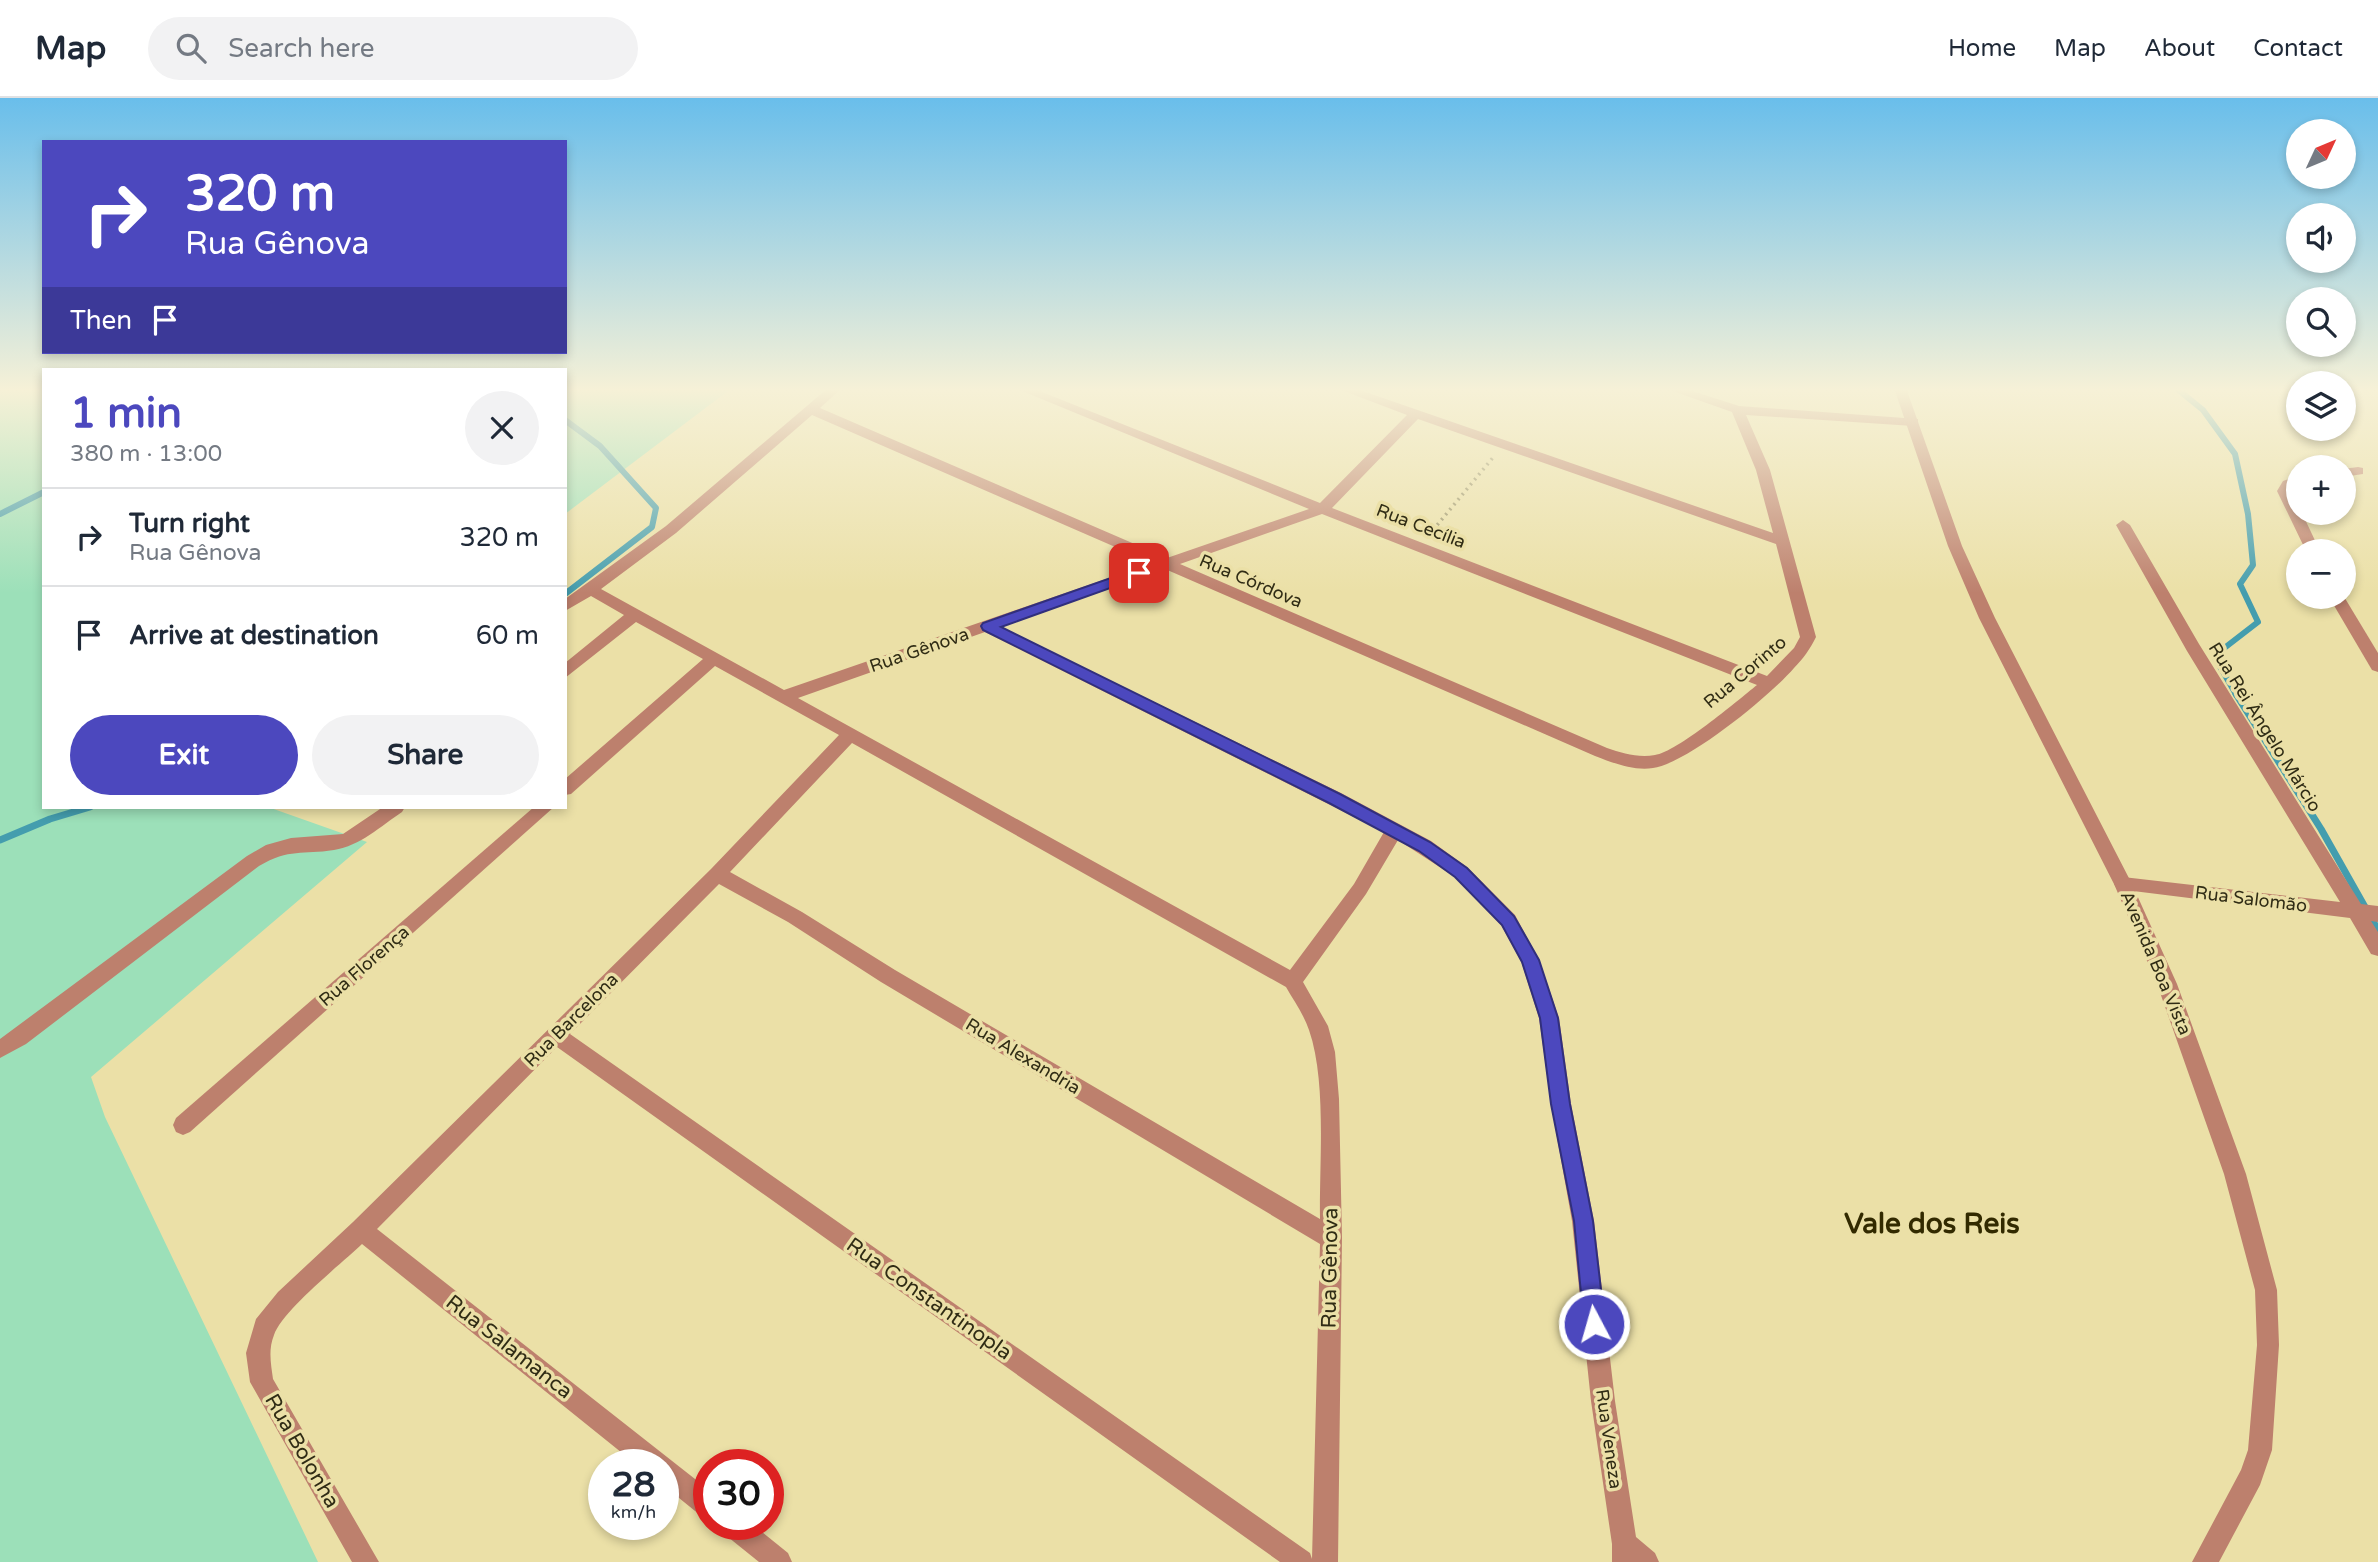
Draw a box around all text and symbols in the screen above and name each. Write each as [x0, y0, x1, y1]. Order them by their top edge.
search box [148, 17, 638, 80]
text: Map [35, 29, 106, 68]
icon: search [172, 29, 210, 67]
text: Search here [228, 33, 374, 64]
text: Home [1948, 34, 2016, 63]
text: Map [2054, 34, 2106, 63]
text: About [2144, 34, 2215, 63]
text: Contact [2253, 34, 2343, 63]
north arrow [2286, 119, 2356, 189]
map controls [2286, 119, 2356, 609]
text: 320 m [185, 165, 335, 224]
icon: right [70, 168, 161, 259]
button: sound [2286, 203, 2356, 273]
text: Rua Gênova [185, 225, 369, 263]
button: search [2286, 287, 2356, 357]
icon: arrive [146, 301, 184, 339]
text: Then [70, 305, 132, 336]
button: layers [2286, 371, 2356, 441]
text: 1 min [70, 388, 182, 439]
button: close [465, 391, 539, 465]
text: 380 m · 13:00 [70, 440, 222, 468]
button: + [2286, 455, 2356, 525]
street label: Rua Cecília [1373, 499, 1469, 553]
text: Turn right [129, 508, 250, 539]
icon: right [70, 518, 108, 556]
text: 320 m [459, 522, 539, 553]
text: Rua Gênova [129, 539, 262, 567]
button: − [2286, 539, 2356, 609]
pin [1109, 543, 1169, 603]
street label: Rua Córdova [1196, 549, 1306, 613]
icon: arrive [1120, 554, 1158, 592]
icon: arrive [70, 616, 108, 654]
text: Arrive at destination [129, 620, 379, 651]
text: 60 m [476, 620, 539, 651]
street label: Rua Gênova [866, 623, 972, 677]
street label: Rua Corinto [1699, 631, 1791, 713]
street label: Rua Rei Ângelo Márcio [2204, 638, 2326, 816]
button: Exit [70, 715, 298, 795]
button: Share [312, 715, 539, 795]
street label: Rua Salomão [2194, 881, 2308, 917]
street label: Avenida Boa Vista [2116, 888, 2196, 1038]
street label: Rua Florença [314, 921, 414, 1011]
street label: Rua Barcelona [519, 968, 623, 1072]
street label: Rua Alexandria [962, 1013, 1084, 1099]
street label: Rua Gênova [1316, 1207, 1344, 1329]
district label: Vale dos Reis [1844, 1207, 2020, 1241]
street label: Rua Constantinopla [841, 1232, 1017, 1366]
position arrow [1557, 1287, 1631, 1361]
street label: Rua Salamanca [441, 1290, 577, 1404]
street label: Rua Veneza [1591, 1388, 1627, 1490]
street label: Rua Bolonha [259, 1389, 345, 1513]
speed limit sign: 30 [693, 1449, 784, 1540]
text: 28 [612, 1464, 655, 1506]
text: km/h [611, 1501, 656, 1523]

